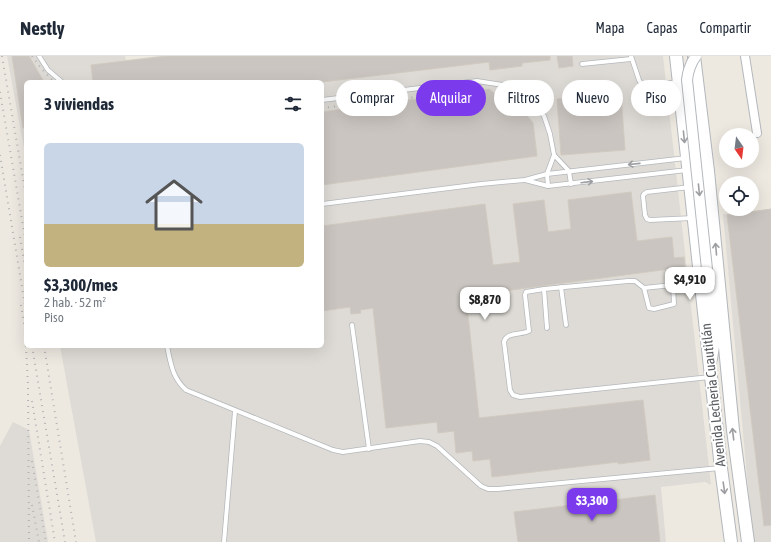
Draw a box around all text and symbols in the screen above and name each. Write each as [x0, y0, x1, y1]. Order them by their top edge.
text: Nestly [20, 17, 65, 39]
text: Mapa [596, 20, 625, 36]
text: Capas [647, 20, 678, 36]
text: Compartir [700, 20, 751, 36]
chip: Comprar [336, 80, 408, 116]
chip: Alquilar [416, 80, 486, 116]
chip: Filtros [494, 80, 554, 116]
chip: Nuevo [562, 80, 623, 116]
chip: Piso [631, 80, 681, 116]
icon: filters [282, 93, 304, 115]
text: 3 viviendas [44, 94, 114, 114]
north arrow [719, 128, 759, 168]
map controls [719, 128, 759, 216]
one-way arrow [681, 130, 688, 143]
one-way arrow [628, 160, 641, 168]
icon: home [138, 169, 210, 241]
button: locate [719, 176, 759, 216]
one-way arrow [580, 178, 593, 186]
one-way arrow [696, 183, 703, 196]
one-way arrow [712, 243, 719, 256]
pin: $4,910 [657, 267, 723, 301]
text: $4,910 [674, 272, 706, 287]
text: $3,300/mes [44, 275, 118, 295]
pin: $8,870 [452, 287, 518, 321]
text: $8,870 [469, 292, 501, 307]
text: 2 hab. · 52 m² [44, 295, 106, 310]
text: Piso [44, 310, 64, 325]
street label: Avenida Lecheria Cuautitlán [697, 322, 729, 468]
one-way arrow [729, 428, 737, 441]
one-way arrow [720, 481, 728, 494]
pin: $3,300 [559, 488, 625, 522]
text: $3,300 [576, 493, 608, 508]

